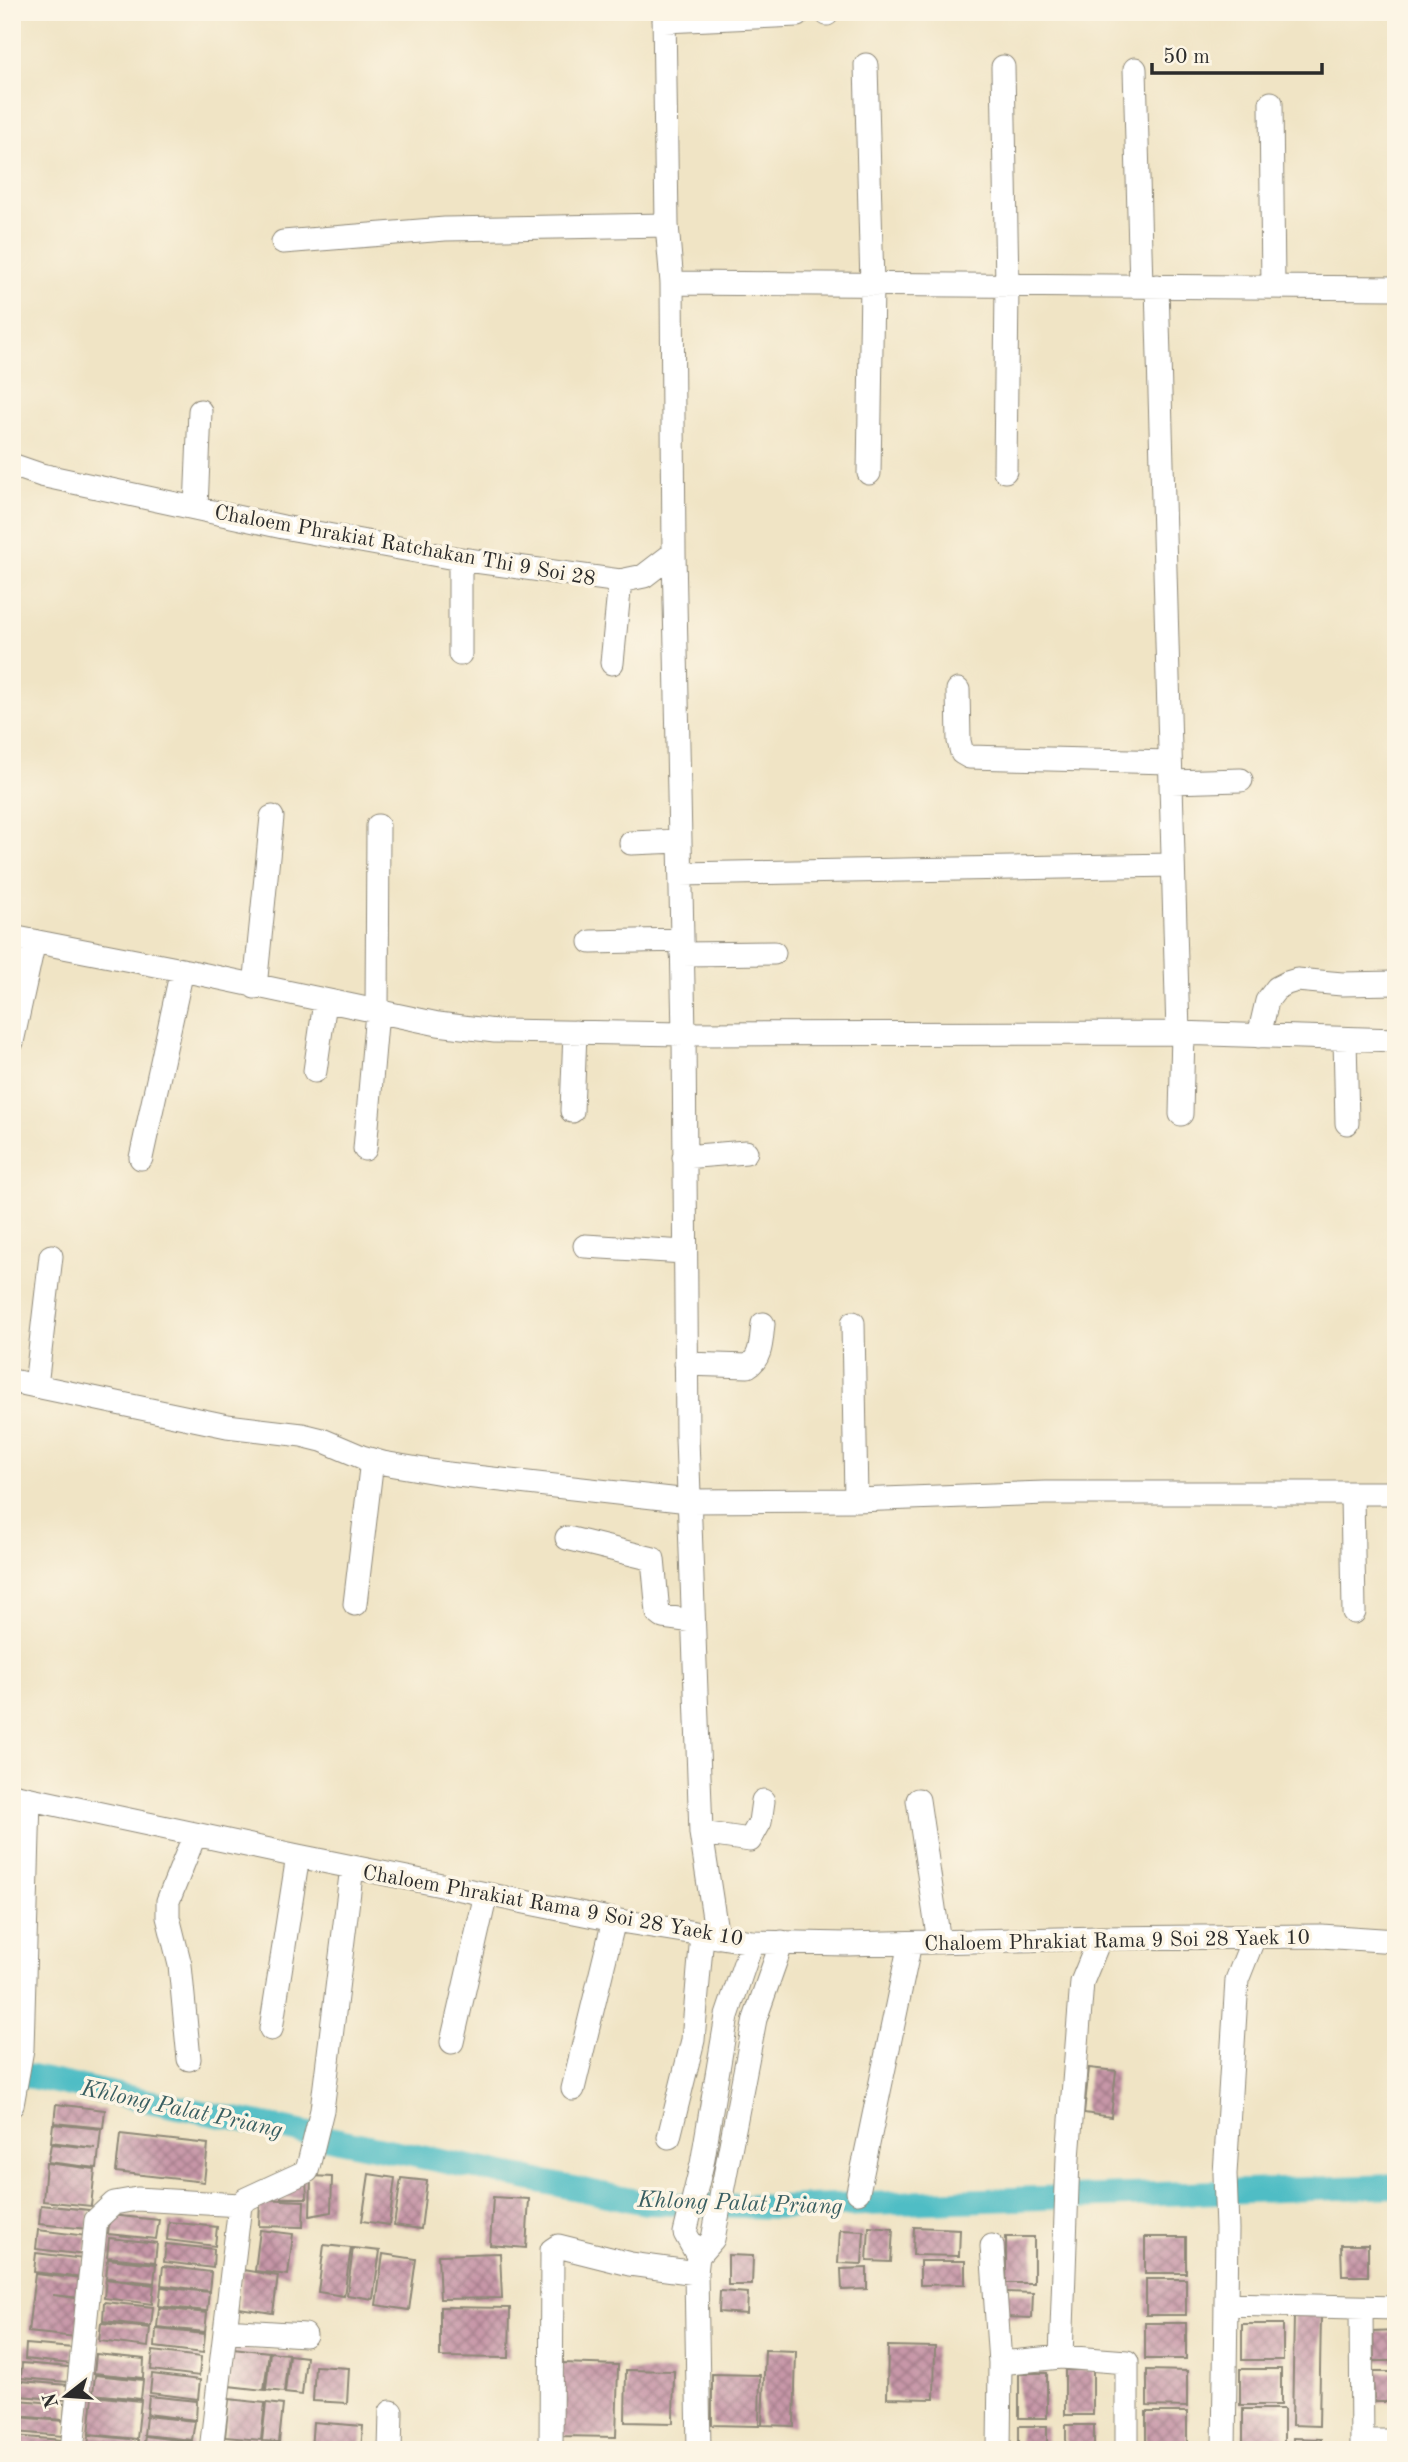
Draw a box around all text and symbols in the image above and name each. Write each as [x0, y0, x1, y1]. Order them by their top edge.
scale bar [1152, 32, 1322, 76]
text: 50 m [1163, 47, 1210, 68]
street label: Chaloem Phrakiat Ratchakan Thi 9 Soi 28 [213, 503, 597, 590]
street label: Chaloem Phrakiat Rama 9 Soi 28 Yaek 10 [361, 1863, 745, 1950]
street label: Chaloem Phrakiat Rama 9 Soi 28 Yaek 10 [924, 1928, 1310, 1955]
water label: Khlong Palat Priang [78, 2077, 285, 2143]
water label: Khlong Palat Priang [636, 2188, 843, 2220]
north arrow [32, 2360, 102, 2430]
text: N [41, 2390, 63, 2410]

